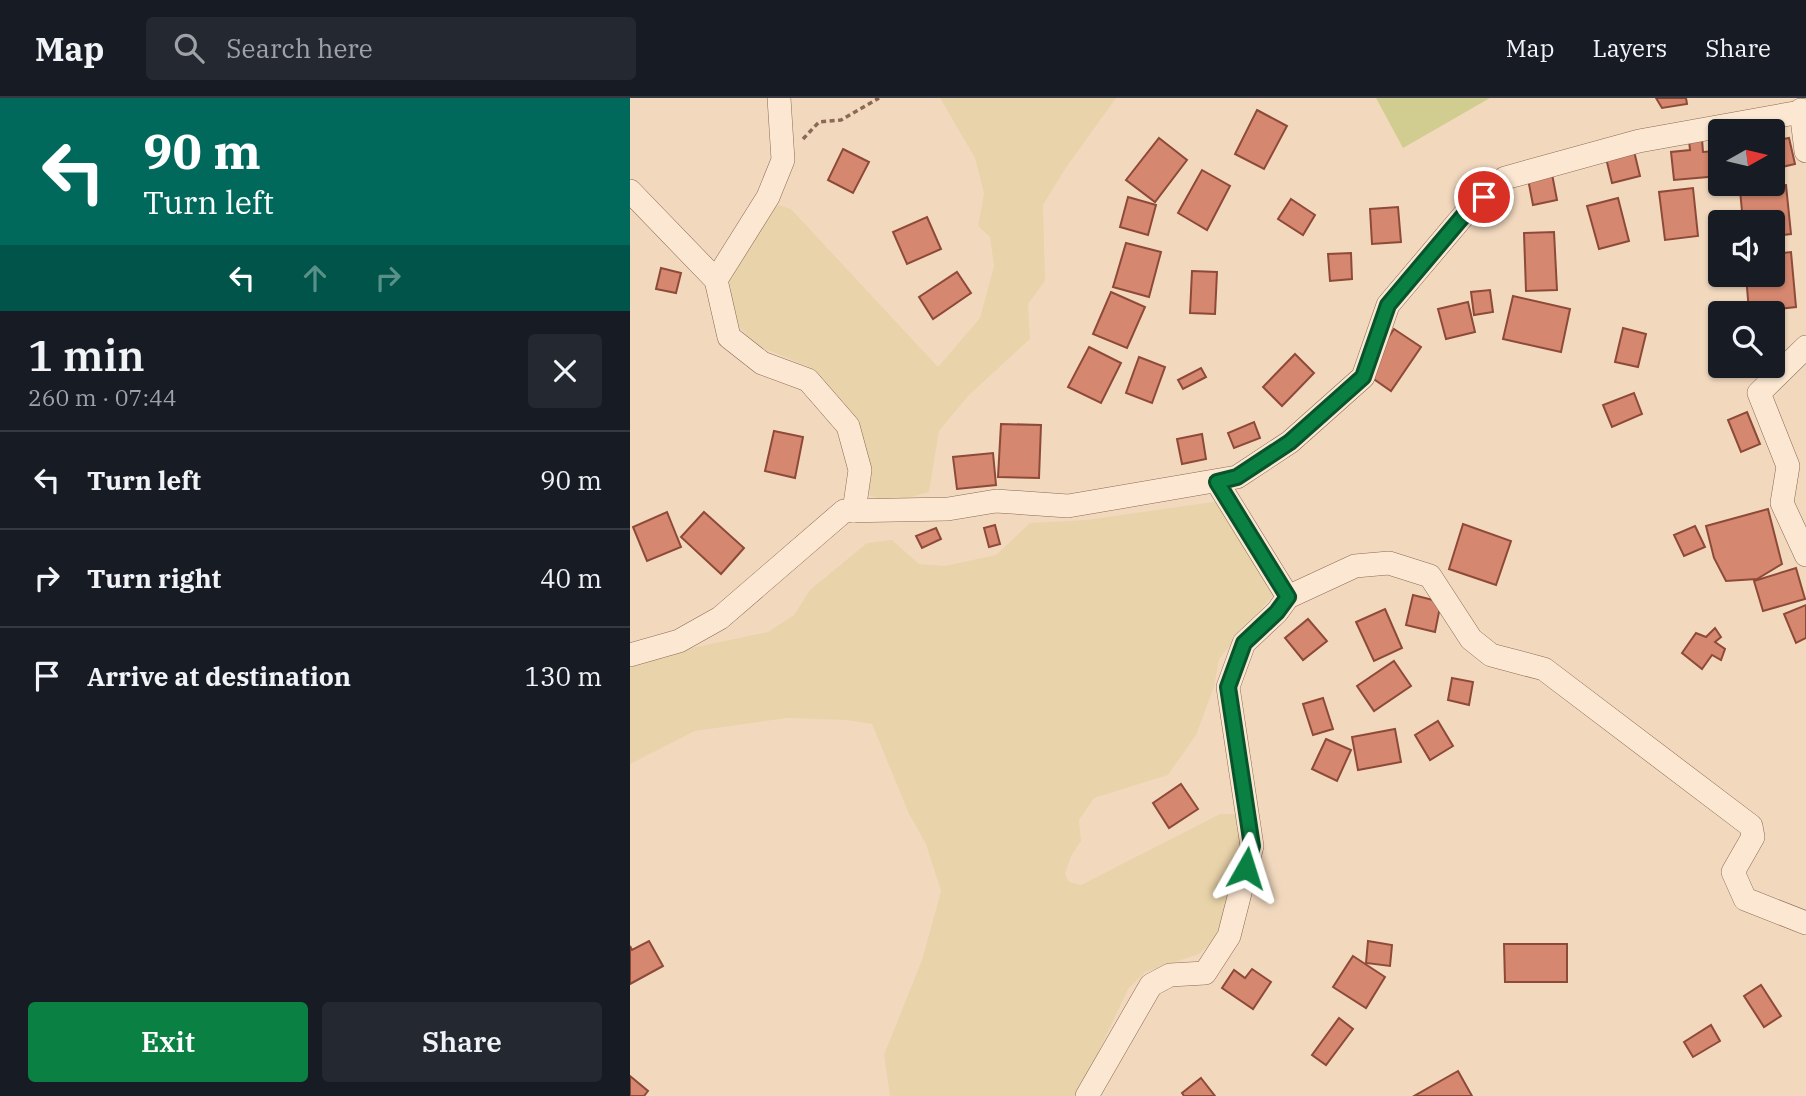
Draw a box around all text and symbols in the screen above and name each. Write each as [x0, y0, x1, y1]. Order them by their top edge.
search box [146, 17, 636, 80]
text: Map [35, 27, 104, 70]
icon: search [170, 29, 208, 67]
text: Search here [226, 31, 373, 65]
text: Map [1506, 32, 1554, 64]
text: Layers [1592, 32, 1667, 64]
text: Share [1705, 32, 1771, 64]
text: 90 m [143, 119, 261, 182]
north arrow [1708, 119, 1785, 196]
map controls [1708, 119, 1785, 378]
icon: left [28, 126, 119, 217]
pin [1454, 167, 1514, 227]
icon: arrive [1465, 178, 1503, 216]
text: Turn left [143, 181, 274, 223]
button: sound [1708, 210, 1785, 287]
icon: left [223, 259, 261, 297]
icon: ahead [296, 259, 334, 297]
icon: right [369, 259, 407, 297]
button: search [1708, 301, 1785, 378]
text: 1 min [28, 328, 145, 383]
button: close [528, 334, 602, 408]
text: 260 m · 07:44 [28, 382, 177, 412]
icon: left [28, 461, 66, 499]
text: Turn left [87, 463, 201, 497]
text: 90 m [540, 463, 602, 497]
icon: right [28, 559, 66, 597]
text: Turn right [87, 561, 221, 595]
text: 40 m [540, 561, 602, 595]
icon: arrive [28, 657, 66, 695]
text: Arrive at destination [87, 659, 351, 693]
text: 130 m [524, 659, 602, 693]
position arrow [1209, 831, 1283, 905]
button: Exit [28, 1002, 308, 1082]
button: Share [322, 1002, 602, 1082]

